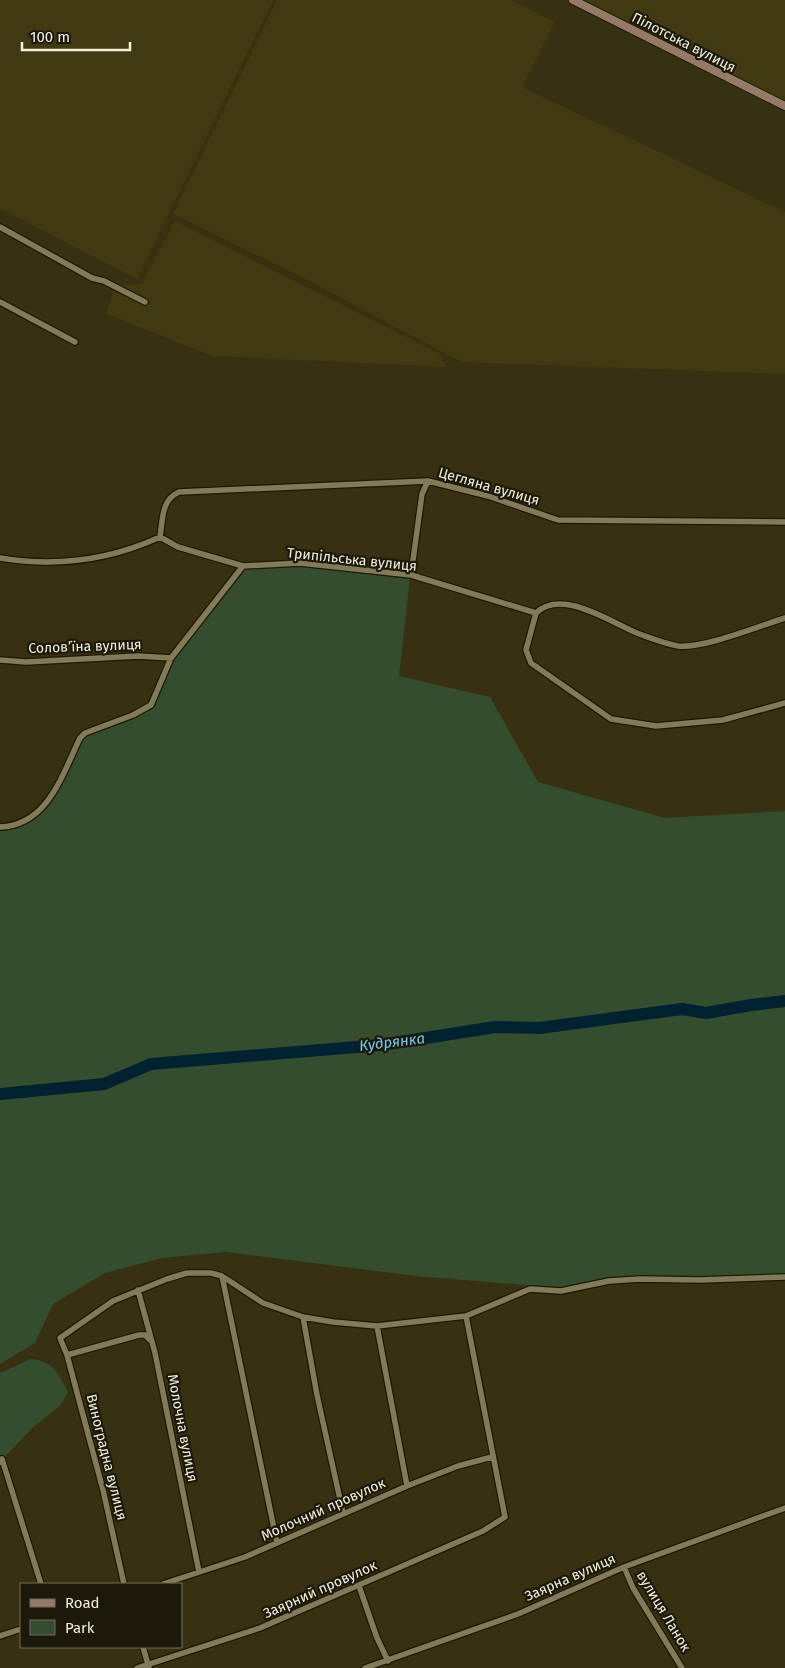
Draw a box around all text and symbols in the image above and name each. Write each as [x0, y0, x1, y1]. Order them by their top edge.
street label: Пілотська вулиця [629, 9, 739, 76]
scale bar [22, 20, 130, 52]
text: 100 m [30, 28, 70, 46]
street label: Цегляна вулиця [436, 464, 541, 509]
street label: Трипільська вулиця [286, 544, 418, 575]
street label: Соловʼїна вулиця [28, 636, 142, 657]
water label: Кудрянка [358, 1029, 426, 1055]
street label: Молочна вулиця [164, 1373, 201, 1483]
street label: Виноградна вулиця [83, 1392, 130, 1522]
street label: Молочний провулок [258, 1474, 389, 1545]
street label: Заярна вулиця [522, 1550, 618, 1605]
street label: Заярний провулок [261, 1556, 380, 1622]
street label: вулиця Ланок [633, 1568, 695, 1655]
legend [20, 1583, 182, 1648]
text: Road [65, 1594, 100, 1612]
text: Park [65, 1619, 95, 1637]

